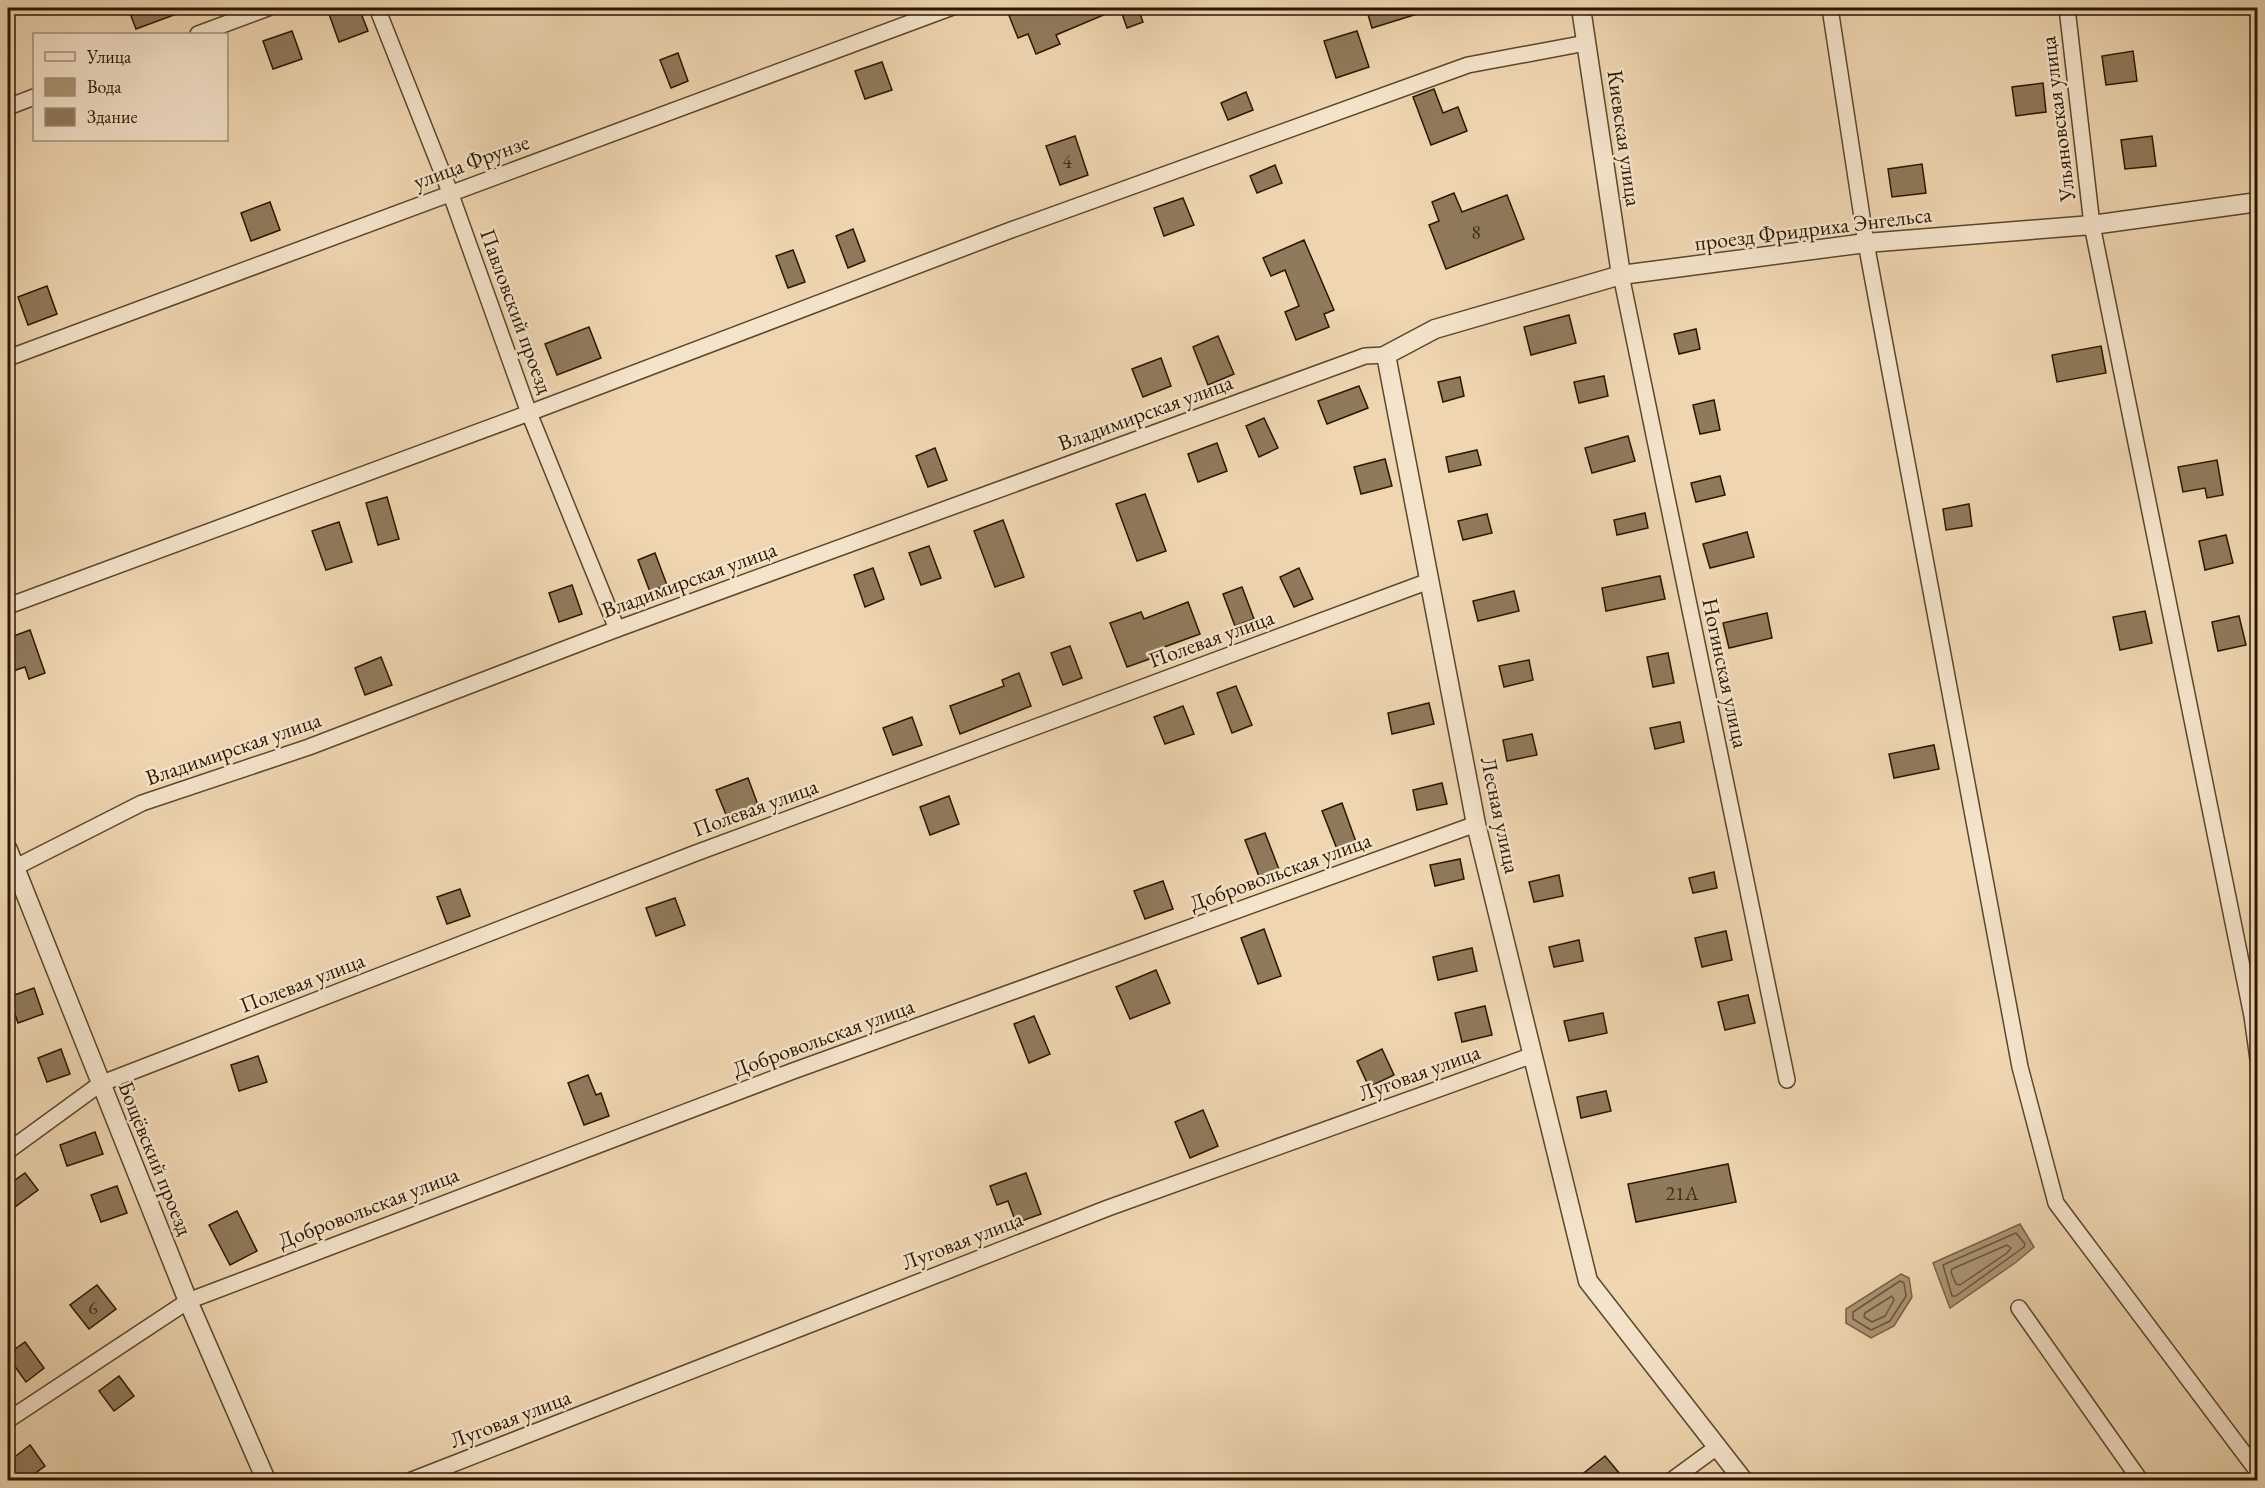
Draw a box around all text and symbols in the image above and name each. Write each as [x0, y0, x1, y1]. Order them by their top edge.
legend [33, 33, 228, 141]
street label: Ульяновская улица [2033, 35, 2082, 204]
text: Улица [86, 45, 132, 68]
street label: Киевская улица [1601, 68, 1648, 208]
text: Вода [87, 75, 122, 98]
text: Здание [87, 105, 137, 128]
street label: улица Фрунзе [409, 127, 534, 196]
house number: 4 [1062, 148, 1072, 174]
street label: проезд Фридриха Энгельса [1693, 200, 1933, 257]
house number: 8 [1471, 219, 1481, 245]
street label: Павловский проезд [473, 225, 560, 398]
street label: Владимирская улица [1054, 367, 1237, 458]
street label: Владимирская улица [598, 534, 781, 625]
street label: Ногинская улица [1695, 595, 1756, 751]
street label: Полевая улица [1144, 602, 1278, 675]
street label: Владимирская улица [142, 705, 325, 792]
street label: Лесная улица [1474, 754, 1527, 876]
street label: Полевая улица [688, 771, 822, 844]
street label: Добровольская улица [1185, 825, 1375, 918]
street label: Полевая улица [236, 945, 369, 1020]
street label: Добровольская улица [728, 991, 918, 1084]
street label: Луговая улица [1354, 1037, 1484, 1108]
street label: Бощёвский проезд [111, 1077, 200, 1240]
street label: Добровольская улица [274, 1160, 463, 1255]
house number: 21А [1665, 1180, 1699, 1206]
street label: Луговая улица [897, 1204, 1027, 1277]
house number: 6 [88, 1294, 98, 1320]
street label: Луговая улица [445, 1382, 575, 1455]

